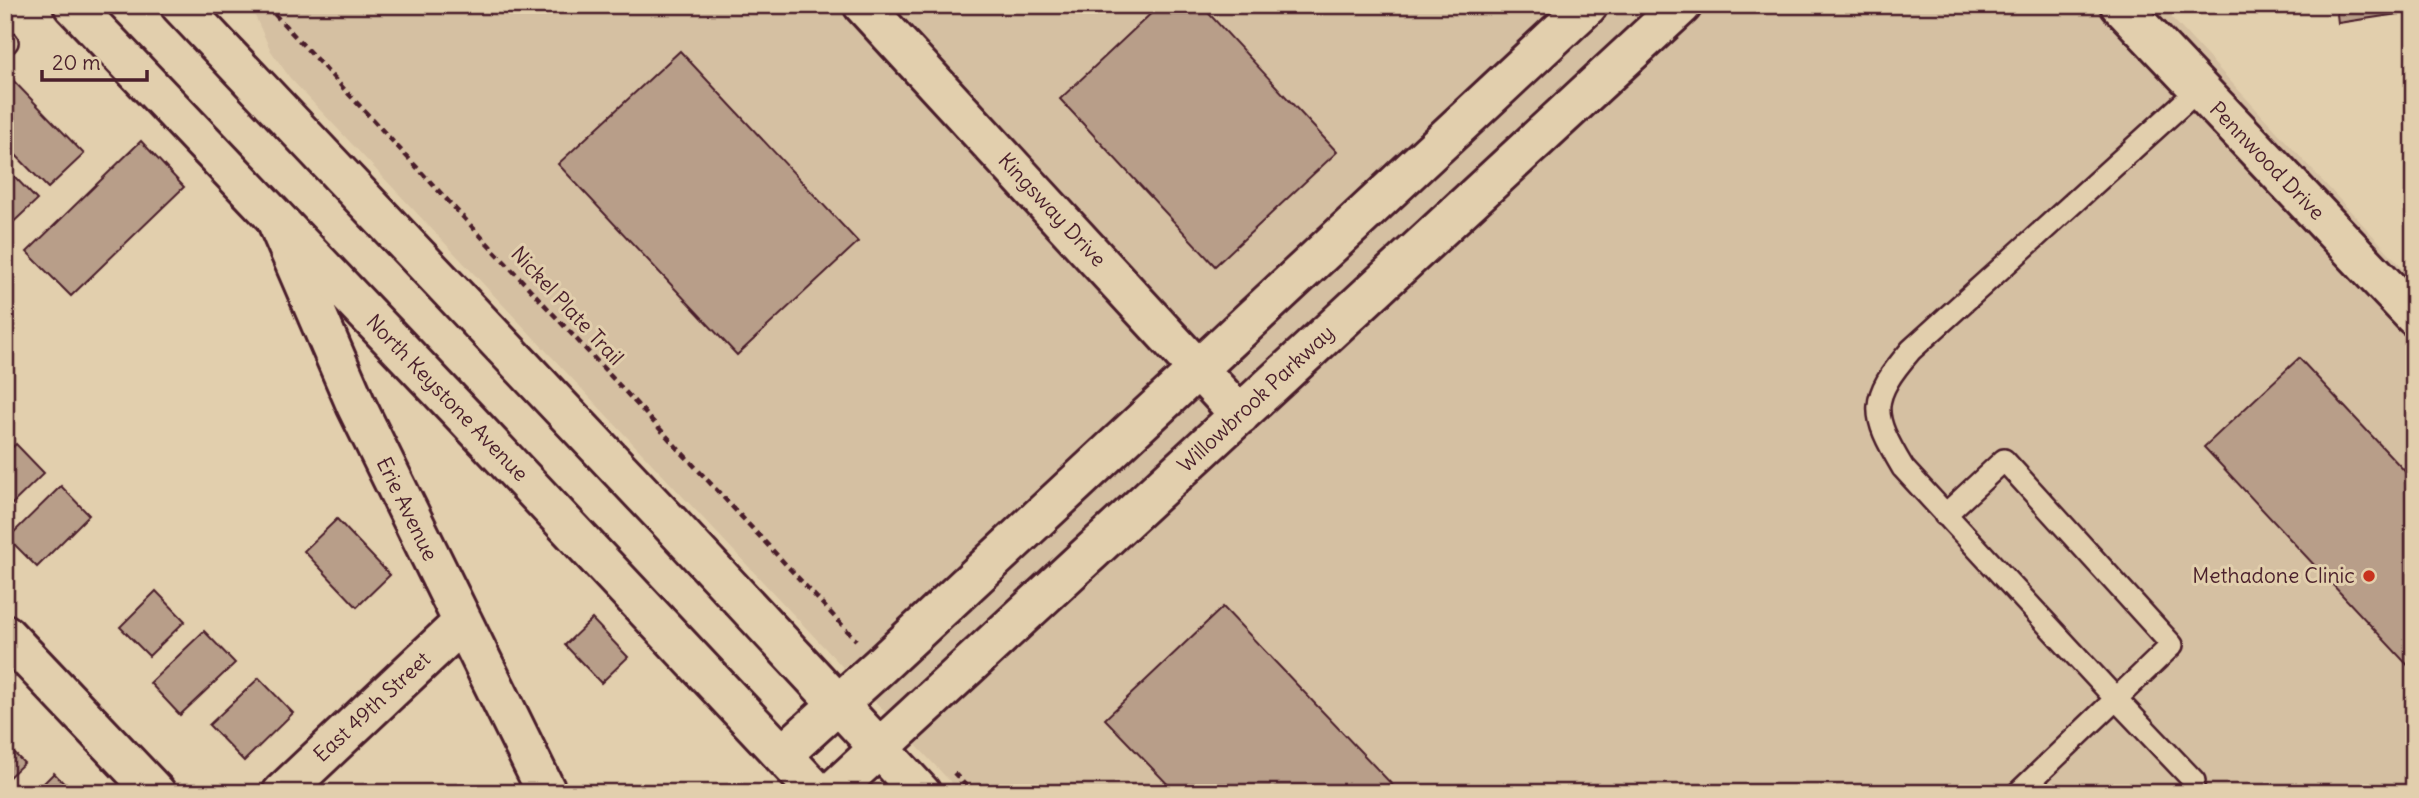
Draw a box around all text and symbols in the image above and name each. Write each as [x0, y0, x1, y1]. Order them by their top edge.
scale bar [42, 38, 147, 82]
text: 20 m [52, 49, 101, 76]
street label: Pennwood Drive [2204, 96, 2331, 226]
street label: Kingsway Drive [993, 147, 1112, 272]
street label: Nickel Plate Trail [505, 240, 629, 371]
street label: North Keystone Avenue [361, 308, 534, 487]
street label: Willowbrook Parkway [1172, 319, 1340, 478]
street label: Erie Avenue [371, 452, 444, 565]
place label: Methadone Clinic [2192, 562, 2355, 589]
marker: Methadone Clinic [2361, 568, 2377, 584]
street label: East 49th Street [308, 646, 436, 768]

